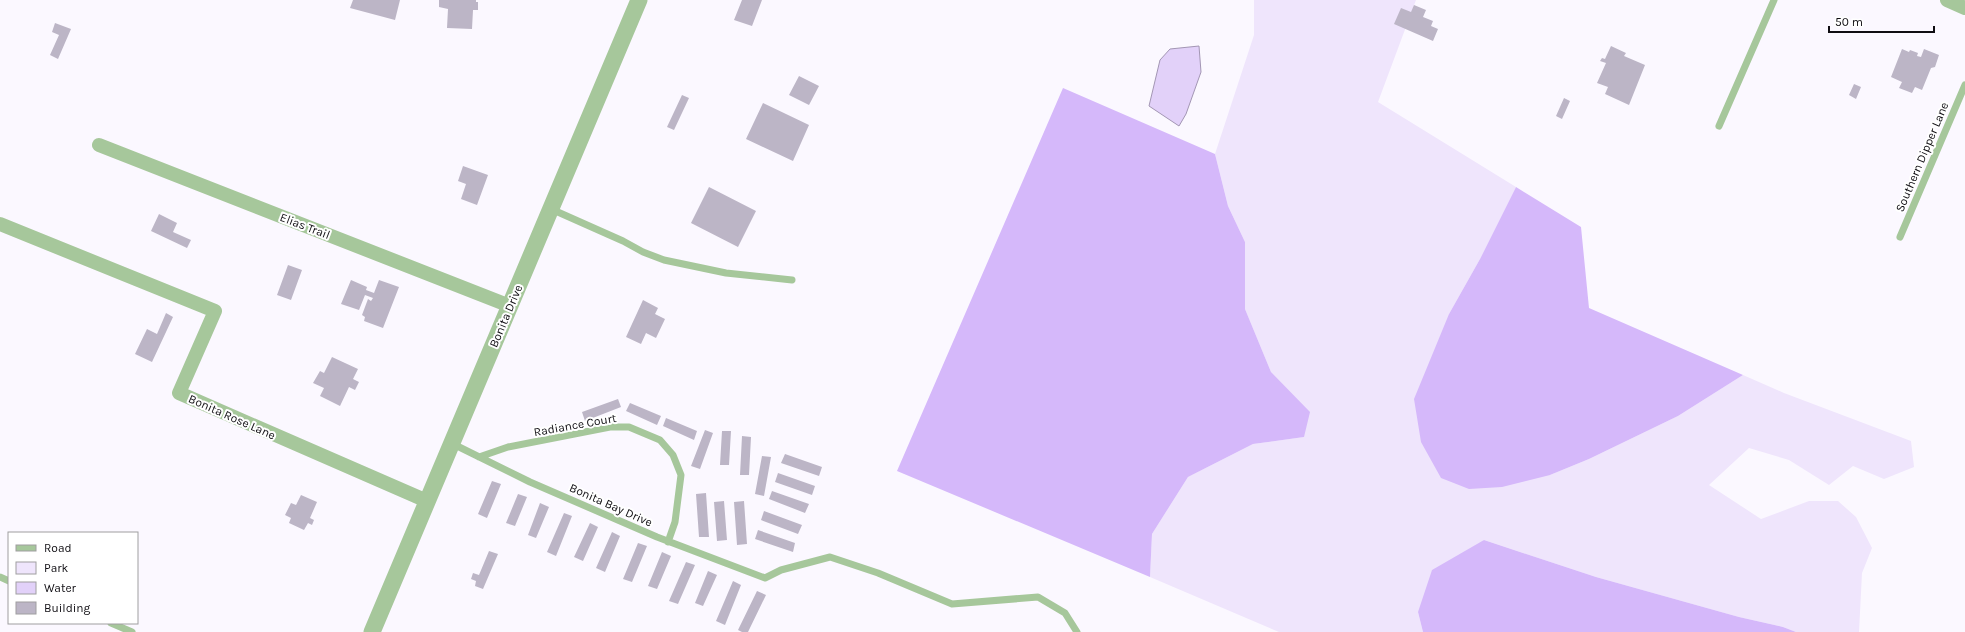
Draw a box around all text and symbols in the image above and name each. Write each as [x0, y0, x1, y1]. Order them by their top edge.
scale bar [1829, 8, 1934, 34]
text: 50 m [1835, 15, 1863, 29]
street label: Southern Dipper Lane [1893, 100, 1951, 214]
street label: Elias Trail [278, 210, 332, 242]
street label: Bonita Drive [486, 282, 526, 350]
street label: Bonita Rose Lane [186, 392, 278, 442]
street label: Radiance Court [533, 411, 618, 439]
street label: Bonita Bay Drive [567, 480, 655, 530]
legend [8, 532, 138, 624]
text: Road [44, 541, 72, 555]
text: Park [44, 561, 69, 575]
text: Water [44, 581, 77, 595]
text: Building [44, 601, 91, 615]

